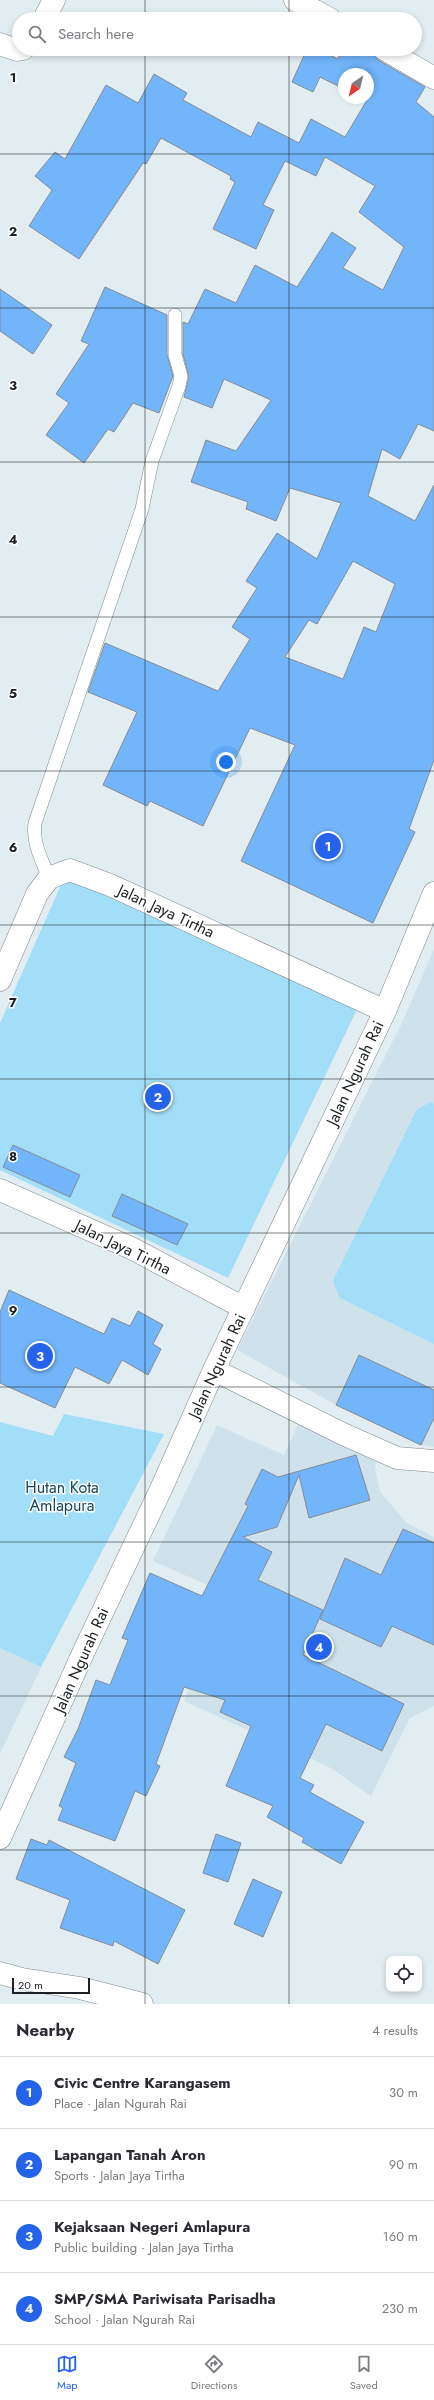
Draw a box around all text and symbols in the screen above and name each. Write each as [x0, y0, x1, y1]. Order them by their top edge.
search box [12, 12, 422, 56]
icon: search [26, 23, 48, 45]
text: Search here [58, 23, 134, 45]
text: 1 [10, 68, 16, 87]
north arrow [338, 68, 374, 104]
text: 2 [9, 222, 17, 241]
text: 3 [9, 376, 17, 395]
text: 4 [8, 530, 18, 549]
text: 5 [9, 684, 17, 703]
your location [216, 752, 236, 772]
pin: 1 [315, 831, 341, 861]
text: 6 [9, 838, 18, 857]
street label: Jalan Jaya Tirtha [112, 878, 218, 943]
text: 7 [9, 993, 17, 1012]
street label: Jalan Ngurah Rai [320, 1017, 389, 1131]
pin: 2 [145, 1082, 171, 1112]
text: 8 [9, 1147, 17, 1166]
street label: Jalan Jaya Tirtha [69, 1213, 175, 1280]
text: 9 [9, 1301, 18, 1320]
street label: Jalan Ngurah Rai [182, 1310, 251, 1424]
pin: 3 [27, 1341, 53, 1371]
park label: Hutan Kota Amlapura [25, 1476, 99, 1517]
street label: Jalan Ngurah Rai [47, 1604, 115, 1718]
pin: 4 [306, 1632, 332, 1662]
map controls [386, 1956, 422, 1992]
button: locate [386, 1956, 422, 1992]
scale bar [12, 1976, 90, 1995]
text: 20 m [18, 1977, 43, 1993]
text: Nearby [16, 2018, 74, 2042]
text: 4 results [372, 2021, 418, 2040]
text: Civic Centre Karangasem [54, 2072, 231, 2094]
text: 1 [26, 2083, 32, 2102]
text: 30 m [389, 2083, 418, 2102]
text: Place · Jalan Ngurah Rai [54, 2094, 187, 2113]
text: Lapangan Tanah Aron [54, 2144, 206, 2166]
text: 2 [25, 2155, 33, 2174]
text: 90 m [389, 2155, 418, 2174]
text: Sports · Jalan Jaya Tirtha [54, 2166, 185, 2185]
text: Kejaksaan Negeri Amlapura [54, 2216, 250, 2238]
text: 3 [25, 2227, 33, 2246]
text: 160 m [383, 2227, 418, 2246]
text: Public building · Jalan Jaya Tirtha [54, 2238, 234, 2257]
text: SMP/SMA Pariwisata Parisadha [54, 2288, 276, 2310]
text: 4 [24, 2299, 34, 2318]
text: 230 m [382, 2299, 418, 2318]
text: School · Jalan Ngurah Rai [54, 2310, 195, 2329]
tab: Map [56, 2353, 78, 2393]
tab: Directions [191, 2353, 237, 2393]
tab: Saved [350, 2353, 378, 2393]

